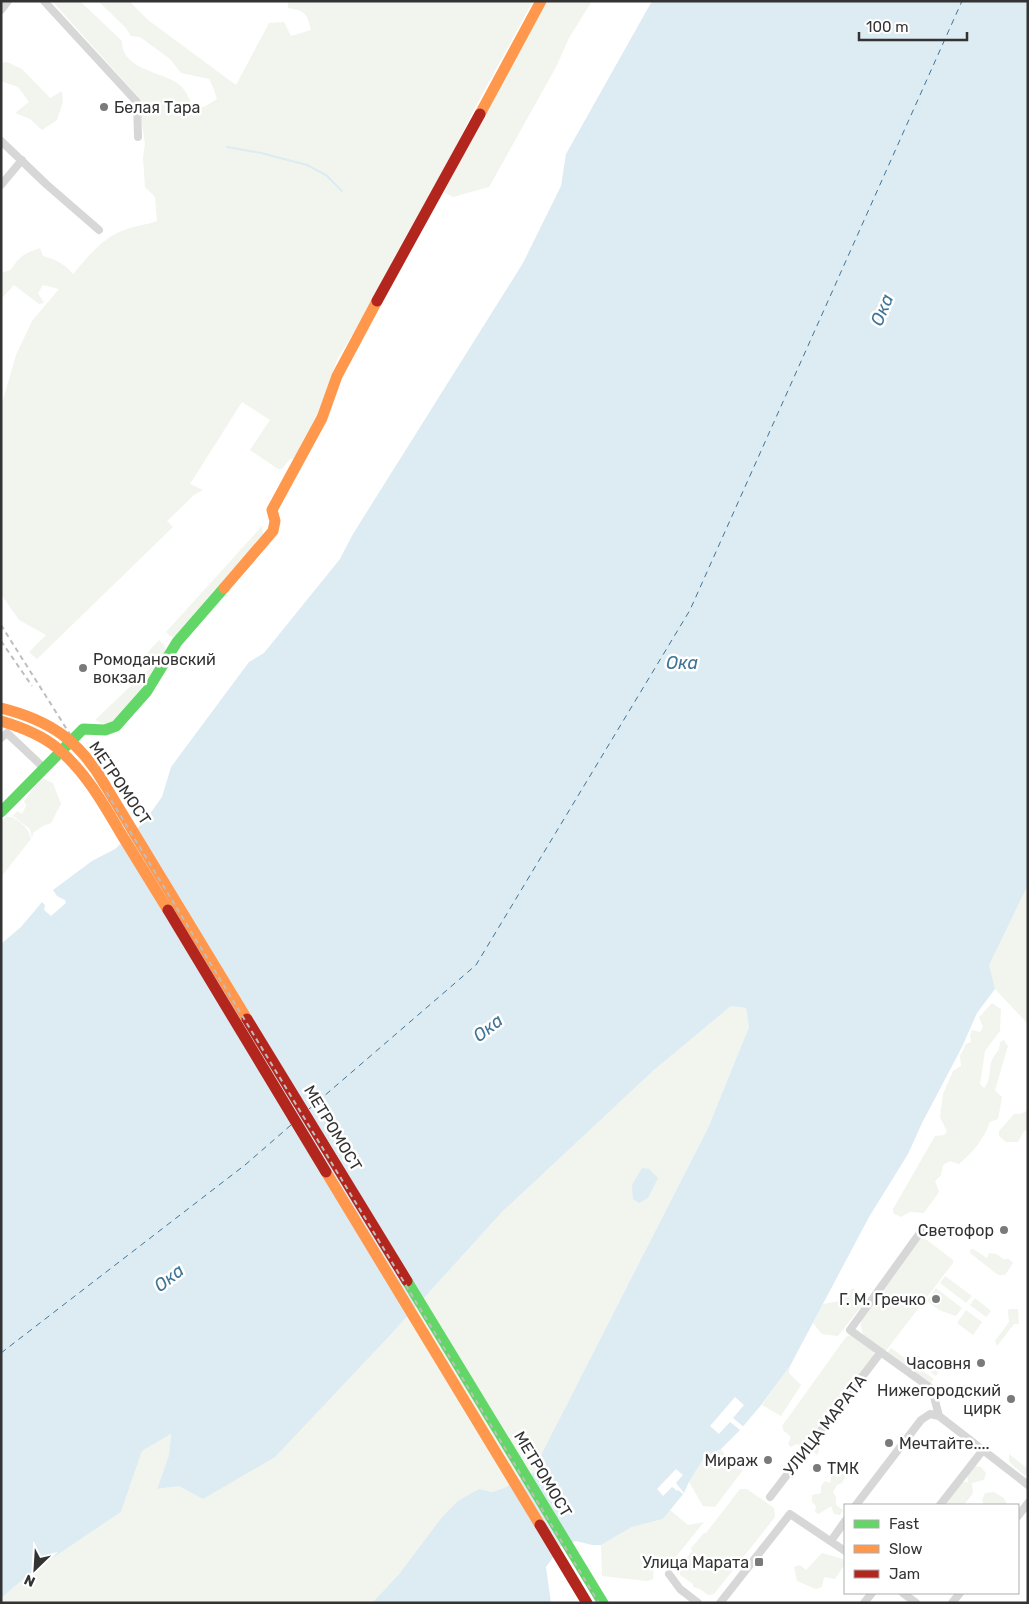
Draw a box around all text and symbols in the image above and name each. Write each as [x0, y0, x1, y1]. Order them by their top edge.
scale bar [859, 10, 966, 42]
text: 100 m [866, 18, 908, 36]
place label: Белая Тара [114, 98, 200, 117]
marker: Белая Тара [98, 101, 110, 113]
water label: Ока [866, 291, 898, 329]
place label: Ромодановский вокзал [93, 650, 216, 687]
water label: Ока [666, 652, 699, 674]
marker: Ромодановский вокзал [77, 662, 89, 674]
street label: МЕТРОМОСТ [85, 738, 155, 828]
water label: Ока [469, 1009, 508, 1047]
street label: МЕТРОМОСТ [300, 1082, 366, 1174]
place label: Светофор [918, 1221, 994, 1240]
marker: Светофор [998, 1224, 1010, 1236]
water label: Ока [150, 1259, 189, 1297]
place label: Г. М. Гречко [839, 1290, 926, 1309]
marker: Г. М. Гречко [930, 1293, 942, 1305]
place label: Часовня [906, 1354, 971, 1373]
marker: Часовня [975, 1357, 987, 1369]
street label: УЛИЦА МАРАТА [780, 1371, 870, 1479]
place label: Нижегородский цирк [877, 1381, 1001, 1418]
marker: Нижегородский цирк [1005, 1393, 1017, 1405]
street label: МЕТРОМОСТ [510, 1428, 576, 1520]
place label: Мечтайте.... [899, 1434, 990, 1453]
marker: Мечтайте.... [883, 1437, 895, 1449]
place label: Мираж [704, 1451, 758, 1470]
marker: Мираж [762, 1454, 774, 1466]
place label: ТМК [827, 1459, 859, 1478]
marker: ТМК [811, 1462, 823, 1474]
legend [844, 1504, 1019, 1594]
text: Fast [889, 1515, 919, 1533]
text: Slow [889, 1540, 922, 1558]
north arrow [10, 1544, 60, 1594]
place label: Улица Марата [642, 1553, 749, 1572]
marker: Улица Марата [753, 1556, 765, 1568]
text: Jam [889, 1565, 920, 1583]
text: N [22, 1570, 38, 1590]

